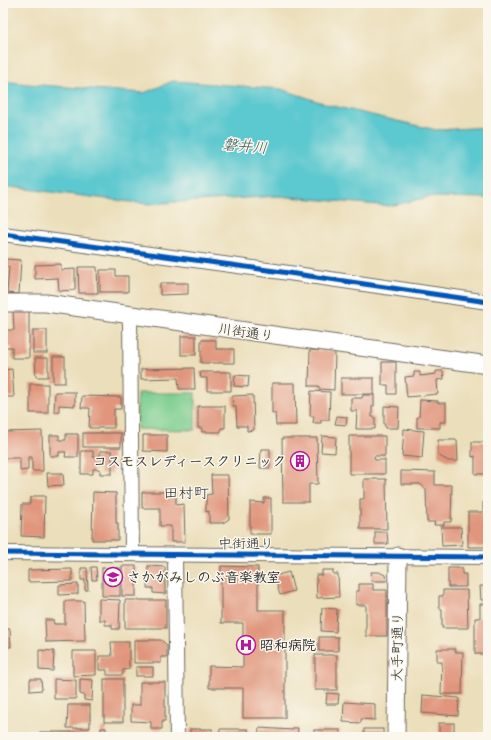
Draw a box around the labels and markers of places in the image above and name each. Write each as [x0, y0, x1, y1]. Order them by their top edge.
building icon: コスモスレディースクリニック [289, 450, 311, 472]
place label: コスモスレディースクリニック [93, 453, 286, 473]
school or university icon: さかがみしのぶ音楽教室 [102, 566, 124, 588]
place label: さかがみしのぶ音楽教室 [127, 569, 281, 589]
hospital icon: 昭和病院 [235, 634, 257, 656]
place label: 昭和病院 [260, 637, 316, 657]

